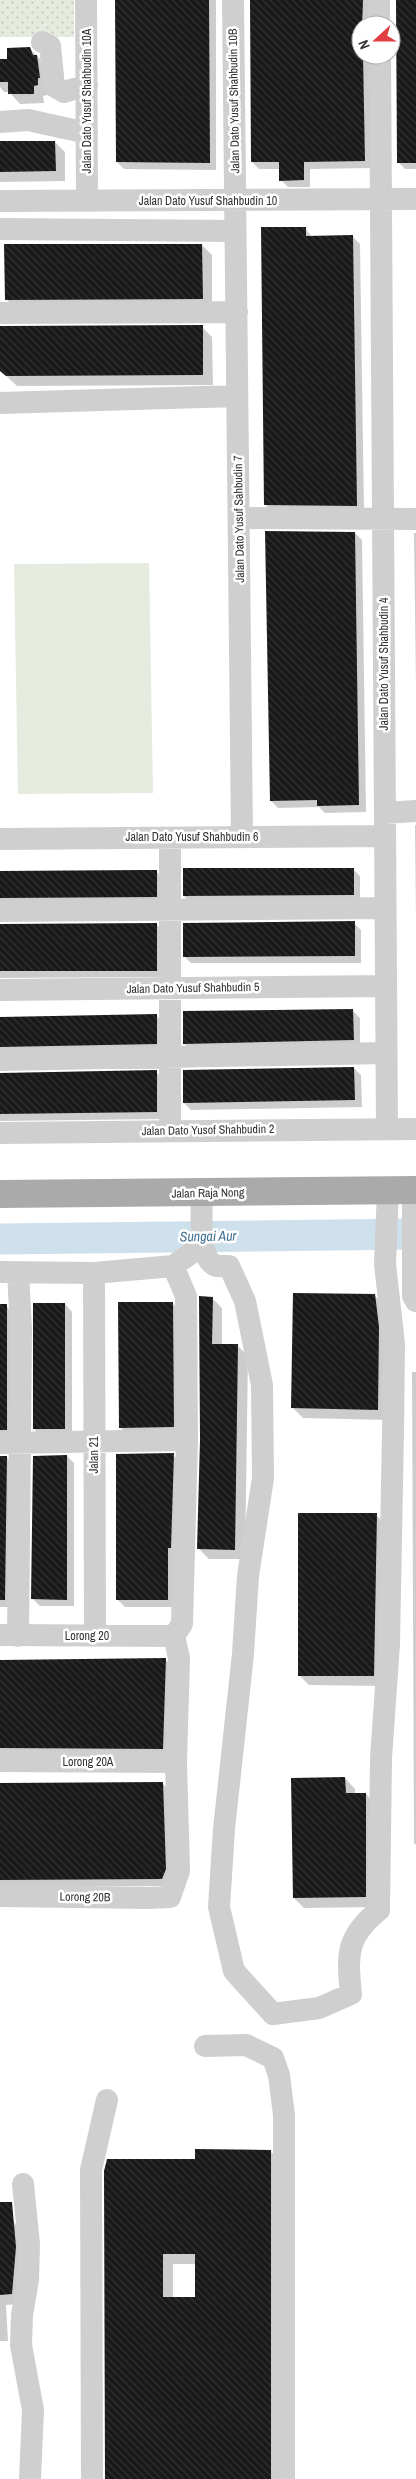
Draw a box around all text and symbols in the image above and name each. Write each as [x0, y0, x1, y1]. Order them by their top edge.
north arrow [351, 15, 401, 65]
street label: Jalan Dato Yusuf Shahbudin 10A [79, 28, 95, 173]
street label: Jalan Dato Yusuf Shahbudin 10B [225, 28, 243, 174]
text: N [354, 38, 374, 52]
street label: Jalan Dato Yusuf Shahbudin 10 [139, 193, 277, 209]
street label: Jalan Dato Yusuf Sahbudin 7 [230, 455, 248, 583]
street label: Jalan Dato Yusuf Shahbudin 4 [376, 597, 392, 730]
street label: Jalan Dato Yusuf Shahbudin 6 [126, 829, 258, 845]
street label: Jalan Dato Yusuf Shahbudin 5 [126, 979, 260, 997]
street label: Jalan Dato Yusof Shahbudin 2 [141, 1121, 275, 1139]
street label: Jalan Raja Nong [171, 1184, 245, 1202]
water label: Sungai Aur [180, 1226, 238, 1245]
street label: Jalan 21 [86, 1436, 102, 1474]
street label: Lorong 20 [65, 1628, 109, 1644]
street label: Lorong 20A [63, 1754, 114, 1770]
street label: Lorong 20B [59, 1889, 111, 1905]

